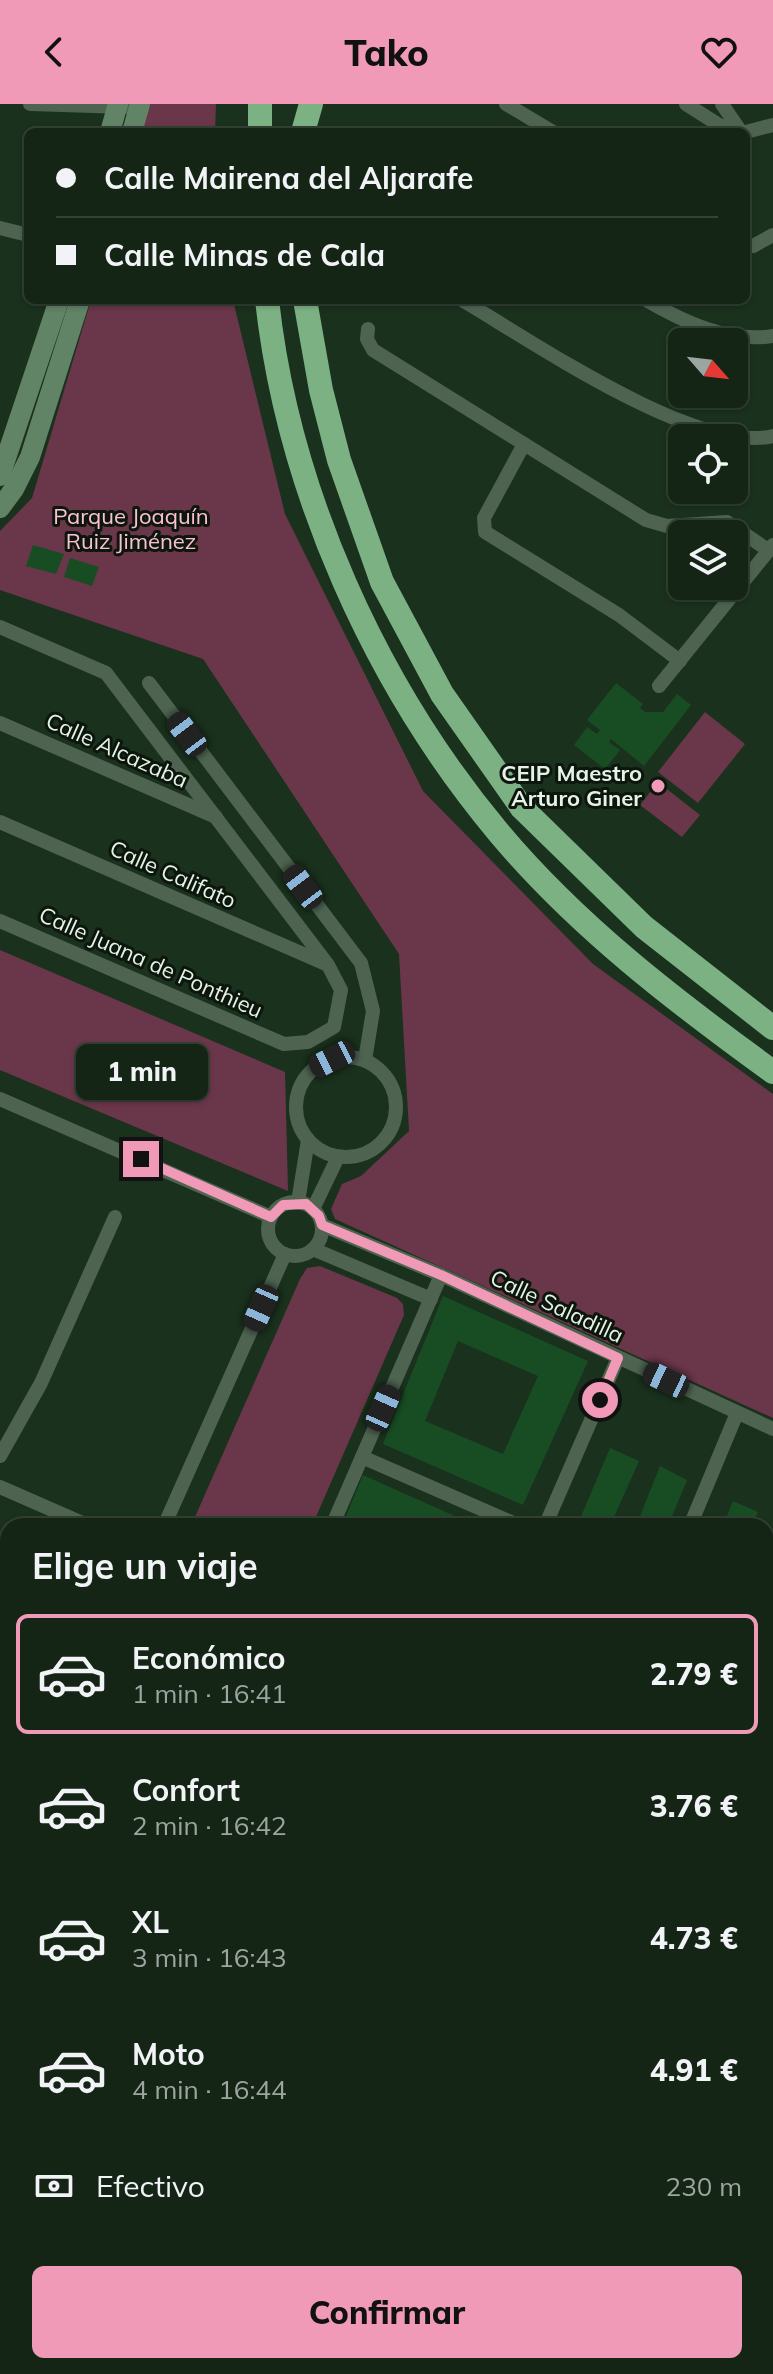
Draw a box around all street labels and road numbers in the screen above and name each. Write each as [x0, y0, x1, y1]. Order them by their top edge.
street label: Calle Alcazaba [42, 706, 192, 794]
street label: Calle Califato [106, 834, 240, 914]
street label: Calle Juana de Ponthieu [35, 900, 267, 1024]
street label: Calle Saladilla [486, 1263, 628, 1349]

